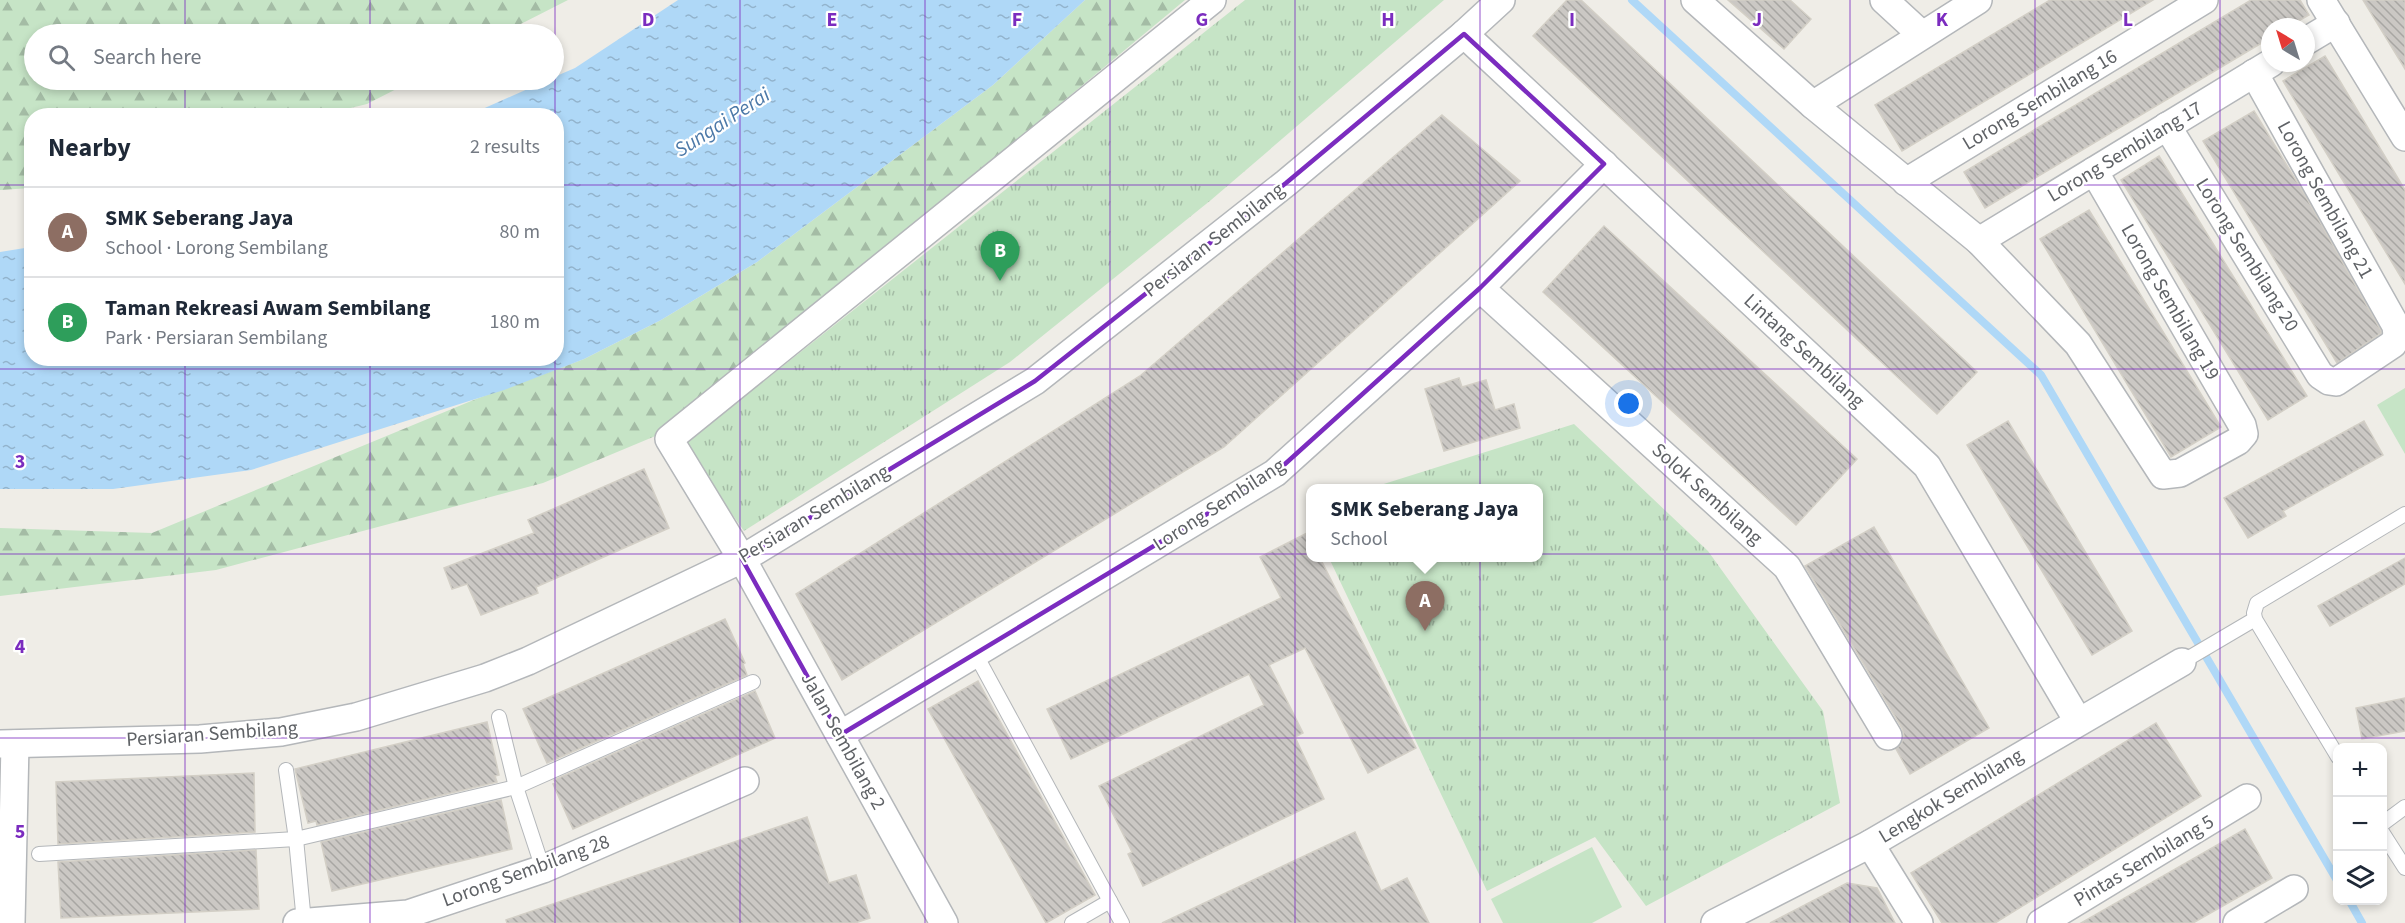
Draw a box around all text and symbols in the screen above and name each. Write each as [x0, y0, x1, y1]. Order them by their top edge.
text: D [642, 6, 654, 34]
text: E [827, 6, 837, 34]
text: F [1012, 6, 1022, 34]
text: G [1196, 6, 1208, 34]
text: H [1381, 6, 1395, 34]
text: I [1569, 6, 1575, 34]
text: J [1752, 6, 1762, 34]
text: K [1936, 6, 1949, 34]
text: L [2123, 6, 2133, 34]
north arrow [2261, 18, 2315, 72]
search box [24, 24, 564, 90]
icon: search [45, 41, 78, 74]
text: Search here [93, 41, 201, 73]
street label: Lorong Sembilang 16 [1957, 43, 2123, 157]
water label: Sungai Perai [668, 79, 777, 164]
street label: Lorong Sembilang 17 [2042, 95, 2208, 209]
street label: Lorong Sembilang 21 [2270, 116, 2380, 284]
text: Nearby [48, 129, 131, 166]
text: 2 results [470, 133, 540, 161]
street label: Lorong Sembilang 20 [2188, 173, 2306, 337]
street label: Persiaran Sembilang [1138, 176, 1290, 304]
text: SMK Seberang Jaya [105, 202, 293, 234]
text: A [62, 218, 73, 246]
text: 80 m [500, 218, 540, 246]
street label: Lorong Sembilang 19 [2114, 219, 2226, 385]
pin: B [980, 232, 1020, 281]
text: School · Lorong Sembilang [105, 234, 328, 262]
street label: Lintang Sembilang [1737, 287, 1871, 415]
text: Taman Rekreasi Awam Sembilang [105, 292, 431, 324]
text: B [61, 308, 74, 336]
text: 180 m [490, 308, 540, 336]
text: Park · Persiaran Sembilang [105, 324, 327, 352]
your location [1614, 389, 1643, 418]
street label: Solok Sembilang [1645, 437, 1769, 551]
text: 3 [15, 448, 25, 476]
street label: Lorong Sembilang [1148, 452, 1290, 558]
street label: Persiaran Sembilang [733, 458, 895, 570]
popup [1306, 484, 1543, 562]
text: SMK Seberang Jaya [1330, 493, 1519, 525]
text: School [1330, 525, 1388, 553]
pin: A [1406, 582, 1444, 631]
text: 4 [15, 633, 26, 661]
street label: Jalan Sembilang 2 [794, 667, 892, 815]
street label: Persiaran Sembilang [125, 714, 299, 754]
street label: Lengkok Sembilang [1873, 742, 2029, 850]
map controls [2333, 743, 2387, 905]
button: + [2333, 743, 2387, 797]
button: − [2333, 797, 2387, 851]
street label: Pintas Sembilang 5 [2069, 808, 2219, 914]
text: 5 [15, 818, 25, 846]
street label: Lorong Sembilang 28 [438, 828, 614, 914]
button: layers [2333, 851, 2387, 905]

